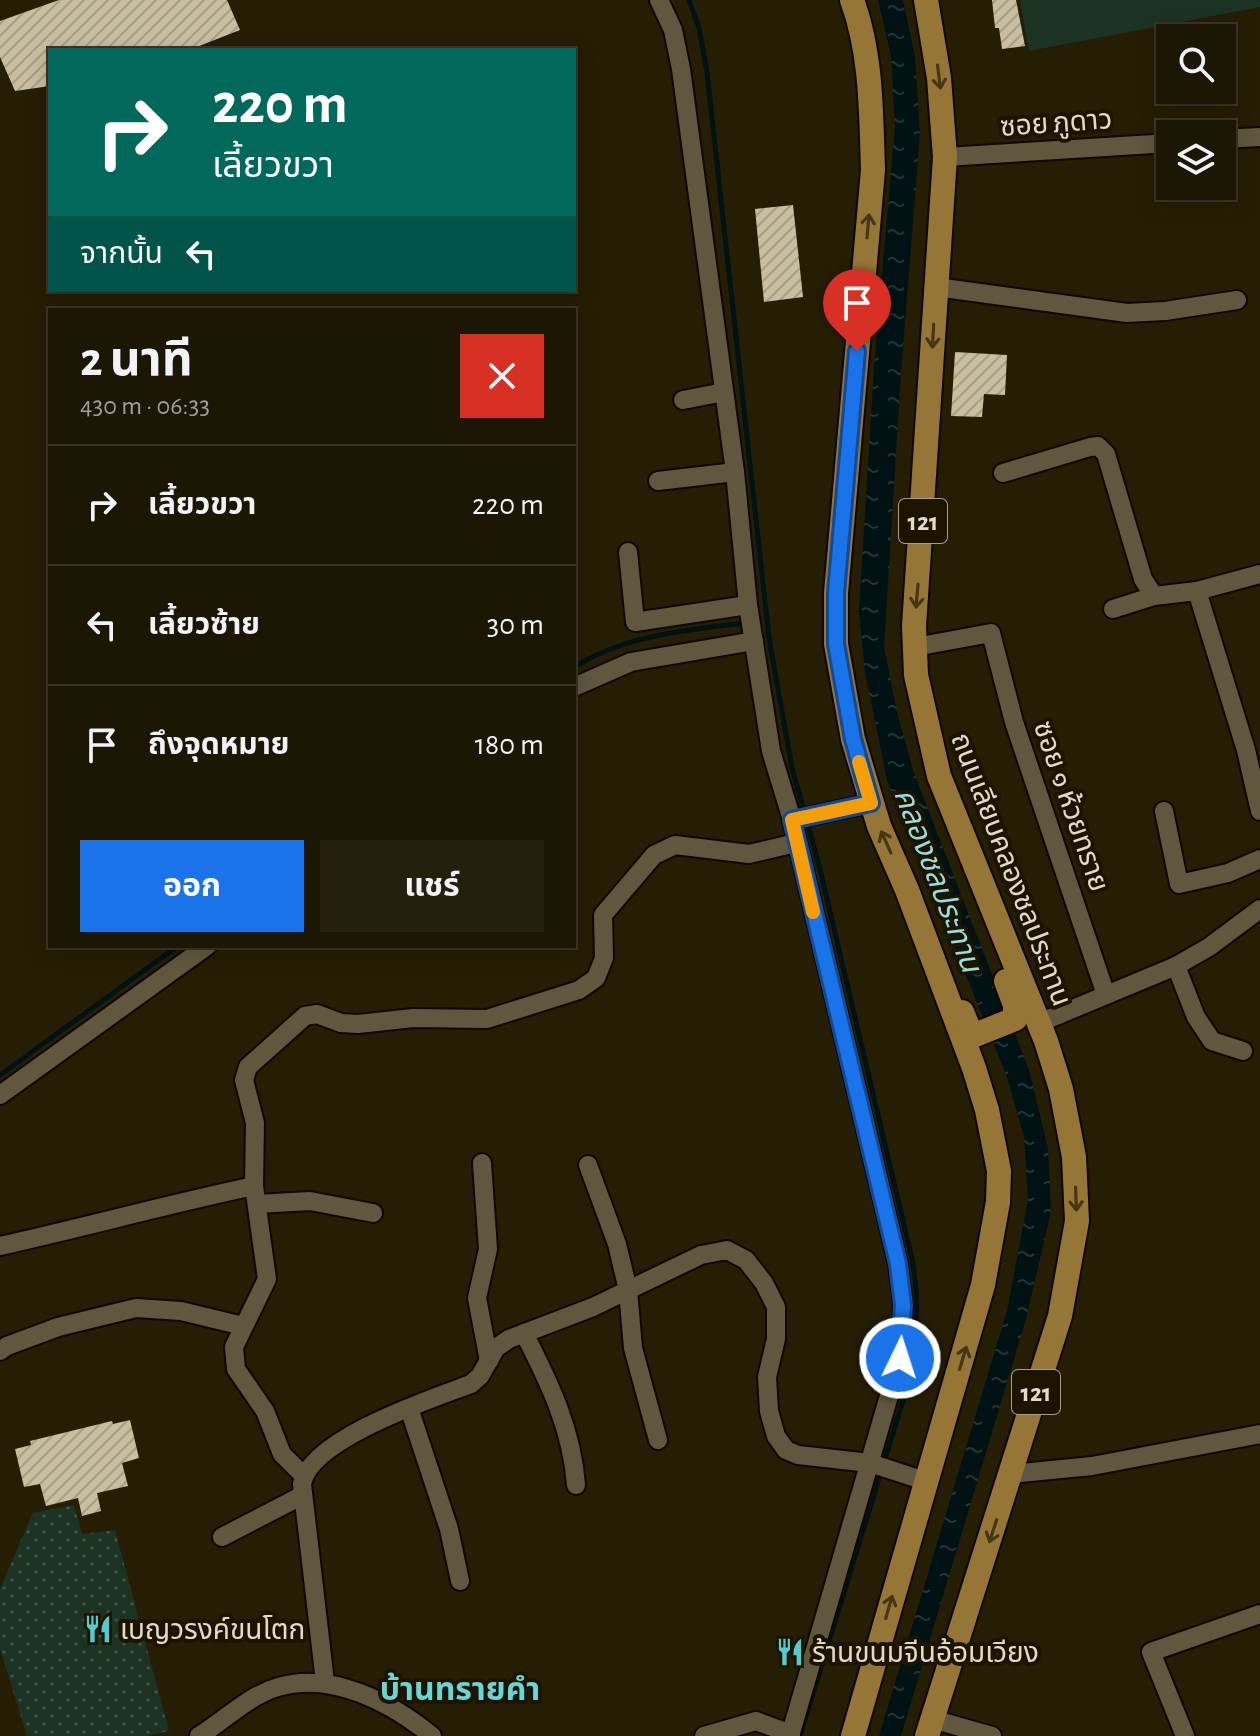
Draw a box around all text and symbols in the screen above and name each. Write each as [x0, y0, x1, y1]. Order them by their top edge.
map controls [1156, 24, 1236, 200]
button: search [1156, 24, 1236, 104]
one-way arrow [931, 63, 946, 90]
text: 220 m [212, 77, 348, 133]
icon: right [80, 80, 184, 184]
street label: ซอย ภูดาว [999, 106, 1113, 144]
button: layers [1156, 120, 1236, 200]
text: เลี้ยวขวา [212, 148, 334, 184]
one-way arrow [861, 213, 876, 240]
icon: left [179, 232, 223, 276]
text: จากนั้น [80, 239, 163, 269]
pin [823, 269, 891, 351]
icon: arrive [835, 281, 879, 325]
one-way arrow [926, 322, 941, 349]
button: close [460, 334, 544, 418]
text: 2 นาที [80, 337, 193, 385]
text: 430 m · 06:33 [80, 393, 210, 419]
icon: right [80, 483, 124, 527]
text: เลี้ยวขวา [148, 490, 256, 520]
text: 220 m [472, 490, 544, 520]
road number: 121 [899, 499, 947, 543]
one-way arrow [910, 582, 925, 609]
icon: left [80, 603, 124, 647]
text: เลี้ยวซ้าย [148, 610, 260, 640]
text: 30 m [487, 610, 544, 640]
street label: ซอย ๑ ห้วยทราย [1028, 717, 1114, 896]
icon: arrive [80, 723, 124, 767]
street label: ถนนเลียบคลองชลประทาน [945, 729, 1076, 1010]
text: ถึงจุดหมาย [148, 730, 289, 760]
text: 180 m [475, 730, 544, 760]
water label: คลองชลประทาน [888, 784, 986, 978]
one-way arrow [878, 830, 893, 854]
button: ออก [80, 840, 304, 932]
button: แชร์ [320, 840, 544, 932]
one-way arrow [1069, 1185, 1084, 1212]
position arrow [858, 1316, 942, 1400]
one-way arrow [956, 1345, 971, 1371]
road number: 121 [1012, 1370, 1060, 1414]
one-way arrow [985, 1518, 1000, 1544]
one-way arrow [883, 1595, 898, 1621]
restaurant icon: เบญวรงค์ขนโตก [83, 1614, 113, 1644]
place label: เบญวรงค์ขนโตก [120, 1615, 305, 1645]
restaurant icon: ร้านขนมจีนอ้อมเวียง [775, 1637, 805, 1667]
place label: ร้านขนมจีนอ้อมเวียง [812, 1638, 1039, 1668]
district label: บ้านทรายคำ [380, 1672, 540, 1706]

